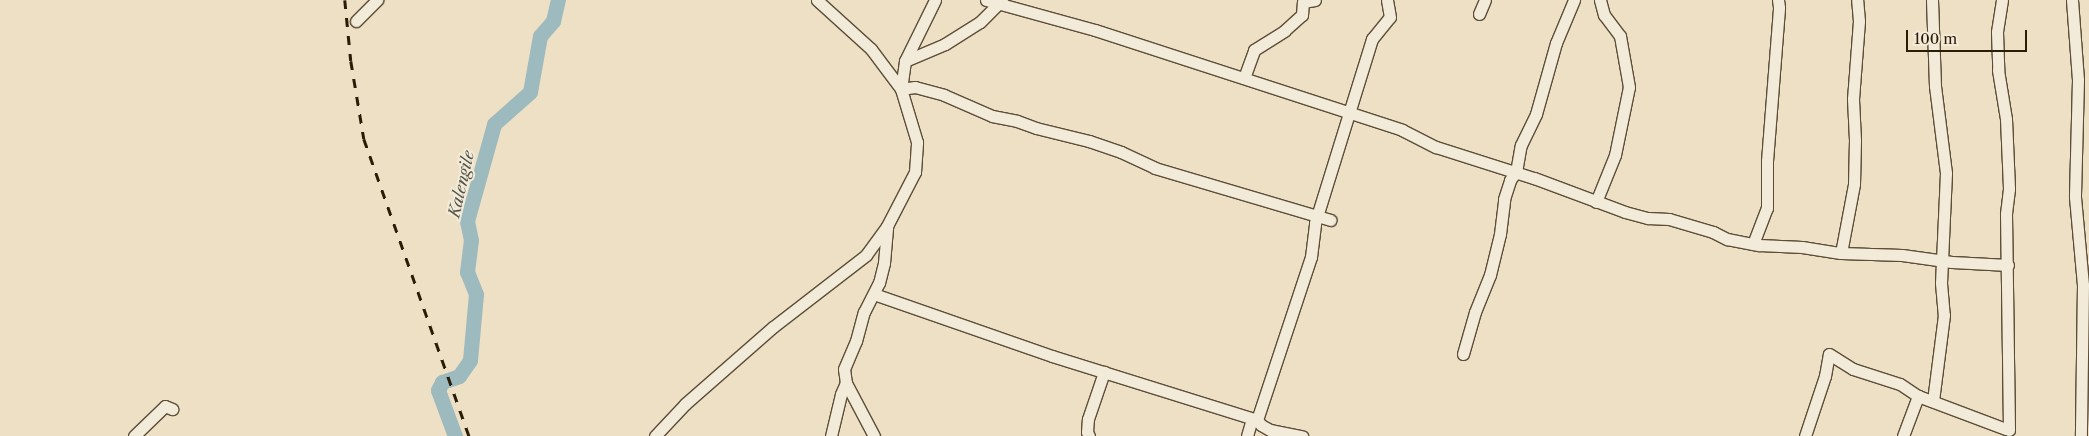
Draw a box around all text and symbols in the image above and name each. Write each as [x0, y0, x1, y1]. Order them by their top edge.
scale bar [1909, 20, 2030, 52]
text: 100 m [1914, 29, 1957, 48]
water label: Kalengile [444, 149, 478, 219]

